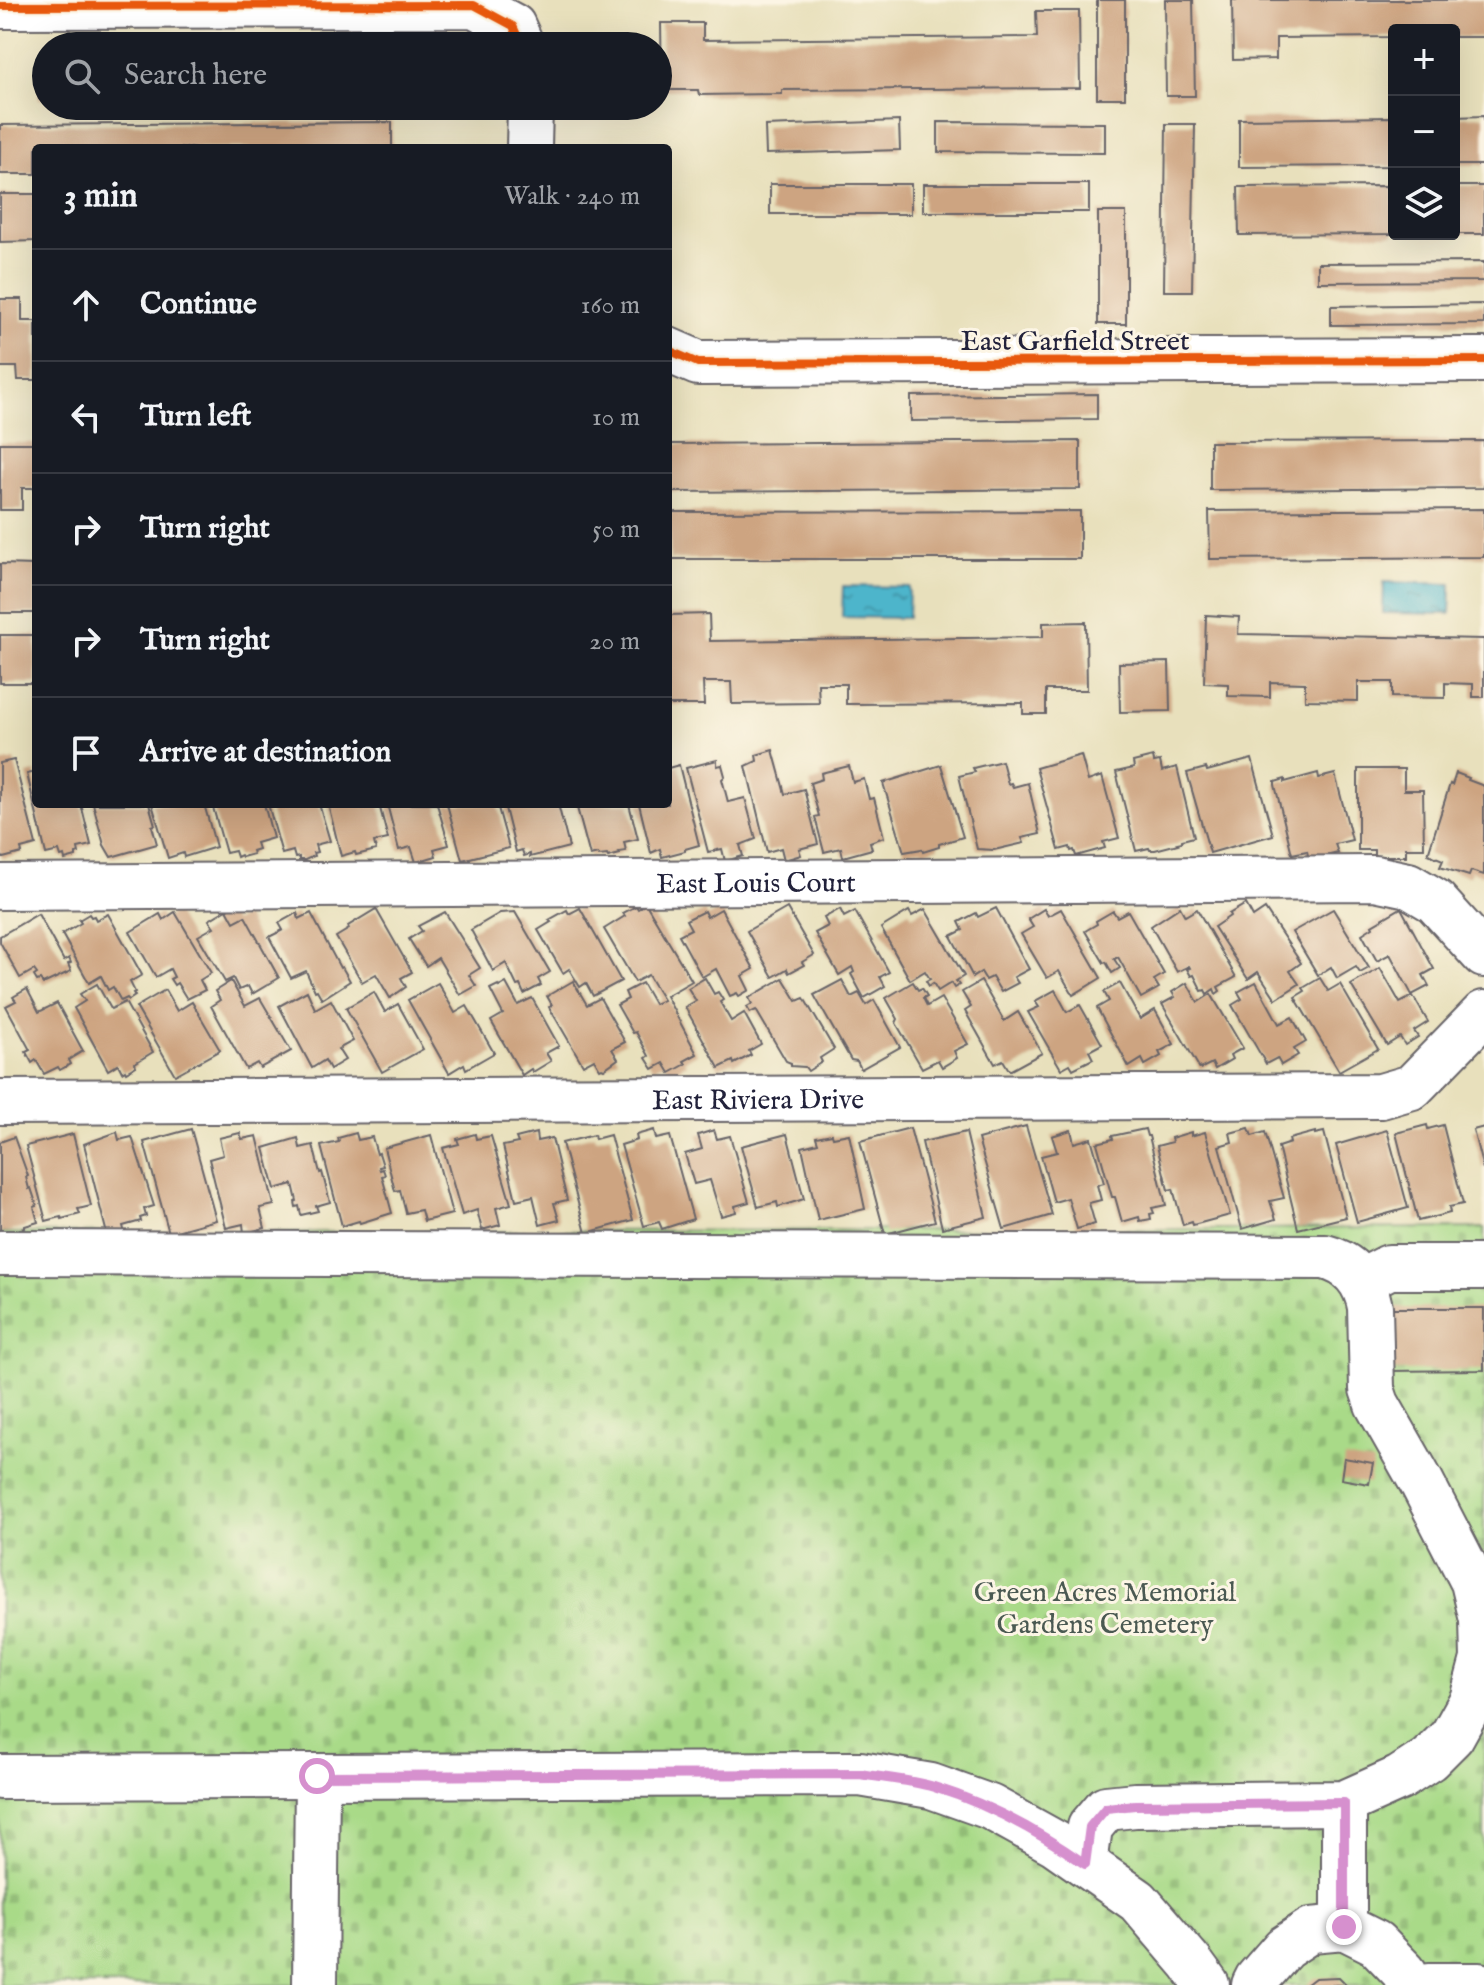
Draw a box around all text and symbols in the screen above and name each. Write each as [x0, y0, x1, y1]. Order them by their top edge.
map controls [1388, 24, 1460, 240]
button: + [1388, 24, 1460, 96]
search box [32, 32, 672, 120]
icon: search [60, 54, 104, 98]
text: Search here [124, 57, 267, 95]
button: − [1388, 96, 1460, 168]
button: layers [1388, 168, 1460, 240]
text: 3 min [64, 175, 138, 218]
text: Walk · 240 m [504, 180, 640, 213]
icon: ahead [64, 283, 108, 327]
text: Continue [140, 286, 257, 324]
text: 160 m [581, 289, 640, 322]
street label: East Garfield Street [960, 325, 1190, 360]
icon: left [64, 395, 108, 439]
text: Turn left [140, 398, 251, 436]
text: 10 m [592, 401, 640, 434]
icon: right [64, 507, 108, 551]
text: Turn right [140, 510, 270, 548]
text: 50 m [592, 513, 640, 546]
icon: right [64, 619, 108, 663]
text: Turn right [140, 622, 270, 660]
text: 20 m [589, 625, 640, 658]
icon: arrive [64, 731, 108, 775]
text: Arrive at destination [140, 734, 391, 772]
street label: East Louis Court [656, 866, 856, 903]
street label: East Riviera Drive [652, 1083, 864, 1119]
park label: Green Acres Memorial Gardens Cemetery [974, 1576, 1236, 1643]
route start [299, 1758, 335, 1794]
route end [1326, 1909, 1362, 1945]

